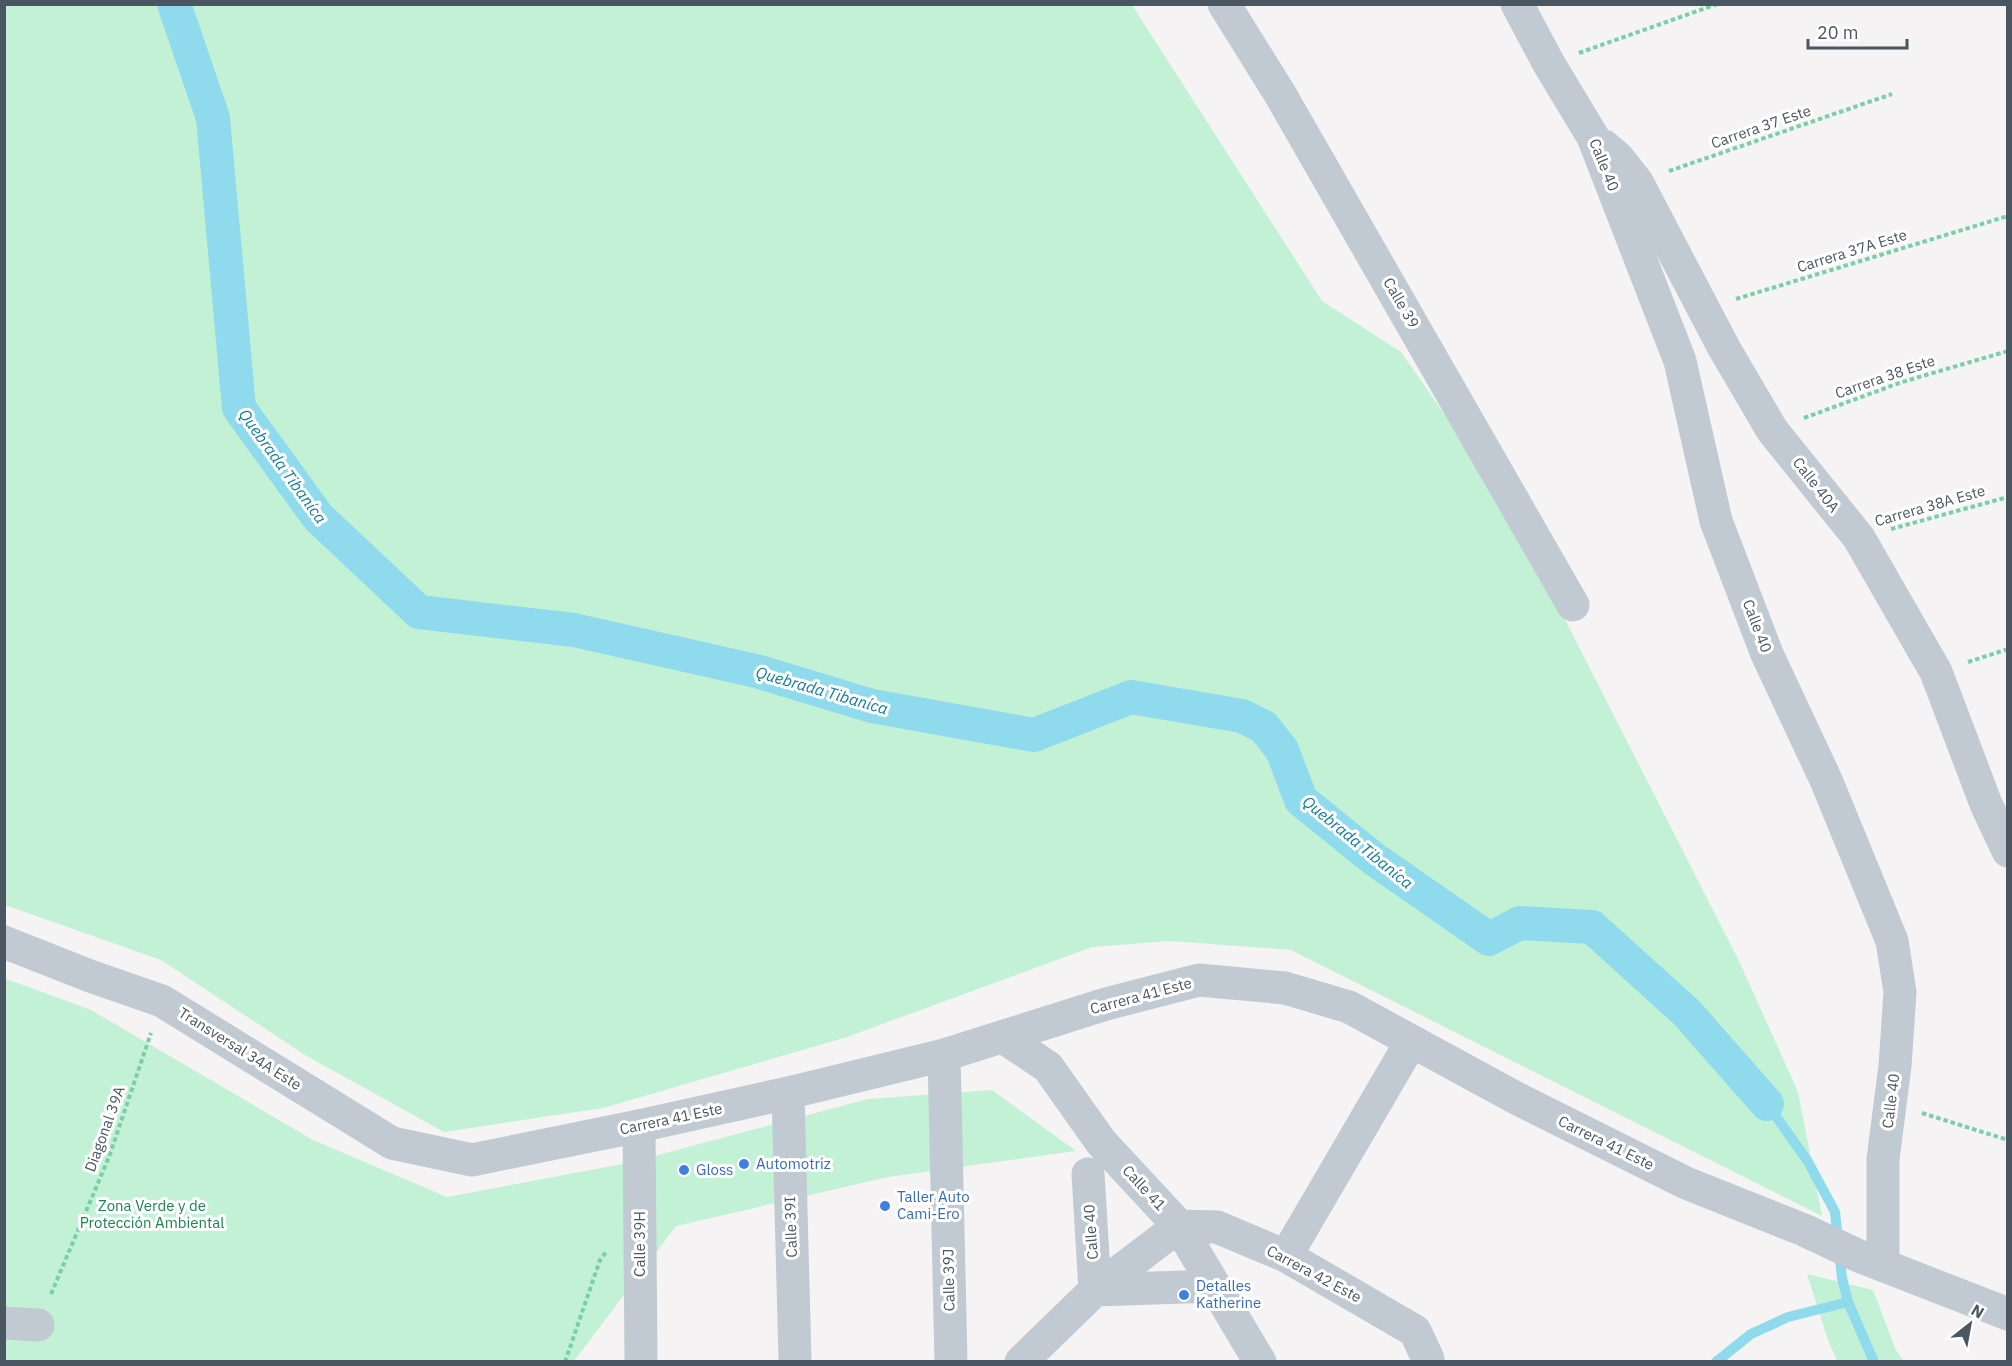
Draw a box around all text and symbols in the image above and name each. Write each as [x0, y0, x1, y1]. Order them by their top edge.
scale bar [1808, 12, 1907, 50]
text: 20 m [1817, 21, 1859, 44]
street label: Carrera 37 Este [1708, 101, 1813, 153]
street label: Calle 40 [1585, 136, 1624, 194]
street label: Carrera 37A Este [1795, 225, 1909, 276]
street label: Calle 39 [1379, 274, 1423, 331]
street label: Carrera 38 Este [1832, 351, 1937, 403]
water label: Quebrada Tibaníca [235, 405, 331, 527]
street label: Calle 40A [1789, 453, 1844, 516]
street label: Carrera 38A Este [1872, 481, 1987, 530]
street label: Calle 40 [1739, 597, 1776, 655]
water label: Quebrada Tibaníca [754, 662, 890, 718]
water label: Quebrada Tibaníca [1299, 791, 1417, 893]
street label: Carrera 41 Este [1088, 973, 1194, 1018]
street label: Transversal 34A Este [175, 1003, 305, 1094]
street label: Calle 40 [1878, 1072, 1903, 1129]
street label: Diagonal 39A [80, 1083, 129, 1174]
street label: Carrera 41 Este [618, 1098, 724, 1139]
street label: Carrera 41 Este [1555, 1111, 1657, 1174]
place label: Automotriz [756, 1154, 831, 1173]
marker: Automotriz [737, 1157, 751, 1171]
place label: Gloss [696, 1160, 733, 1179]
street label: Calle 41 [1119, 1161, 1170, 1214]
marker: Gloss [677, 1163, 691, 1177]
place label: Taller Auto Cami-Ero [897, 1187, 970, 1223]
park label: Zona Verde y de Protección Ambiental [80, 1196, 224, 1232]
street label: Calle 39I [780, 1196, 801, 1258]
marker: Taller Auto Cami-Ero [878, 1199, 892, 1213]
street label: Calle 40 [1079, 1204, 1102, 1260]
street label: Calle 39H [630, 1211, 649, 1277]
street label: Carrera 42 Este [1264, 1241, 1365, 1306]
street label: Calle 39J [938, 1248, 959, 1312]
place label: Detalles Katherine [1196, 1276, 1261, 1312]
marker: Detalles Katherine [1177, 1288, 1191, 1302]
north arrow [1940, 1294, 2000, 1354]
text: N [1968, 1300, 1988, 1323]

